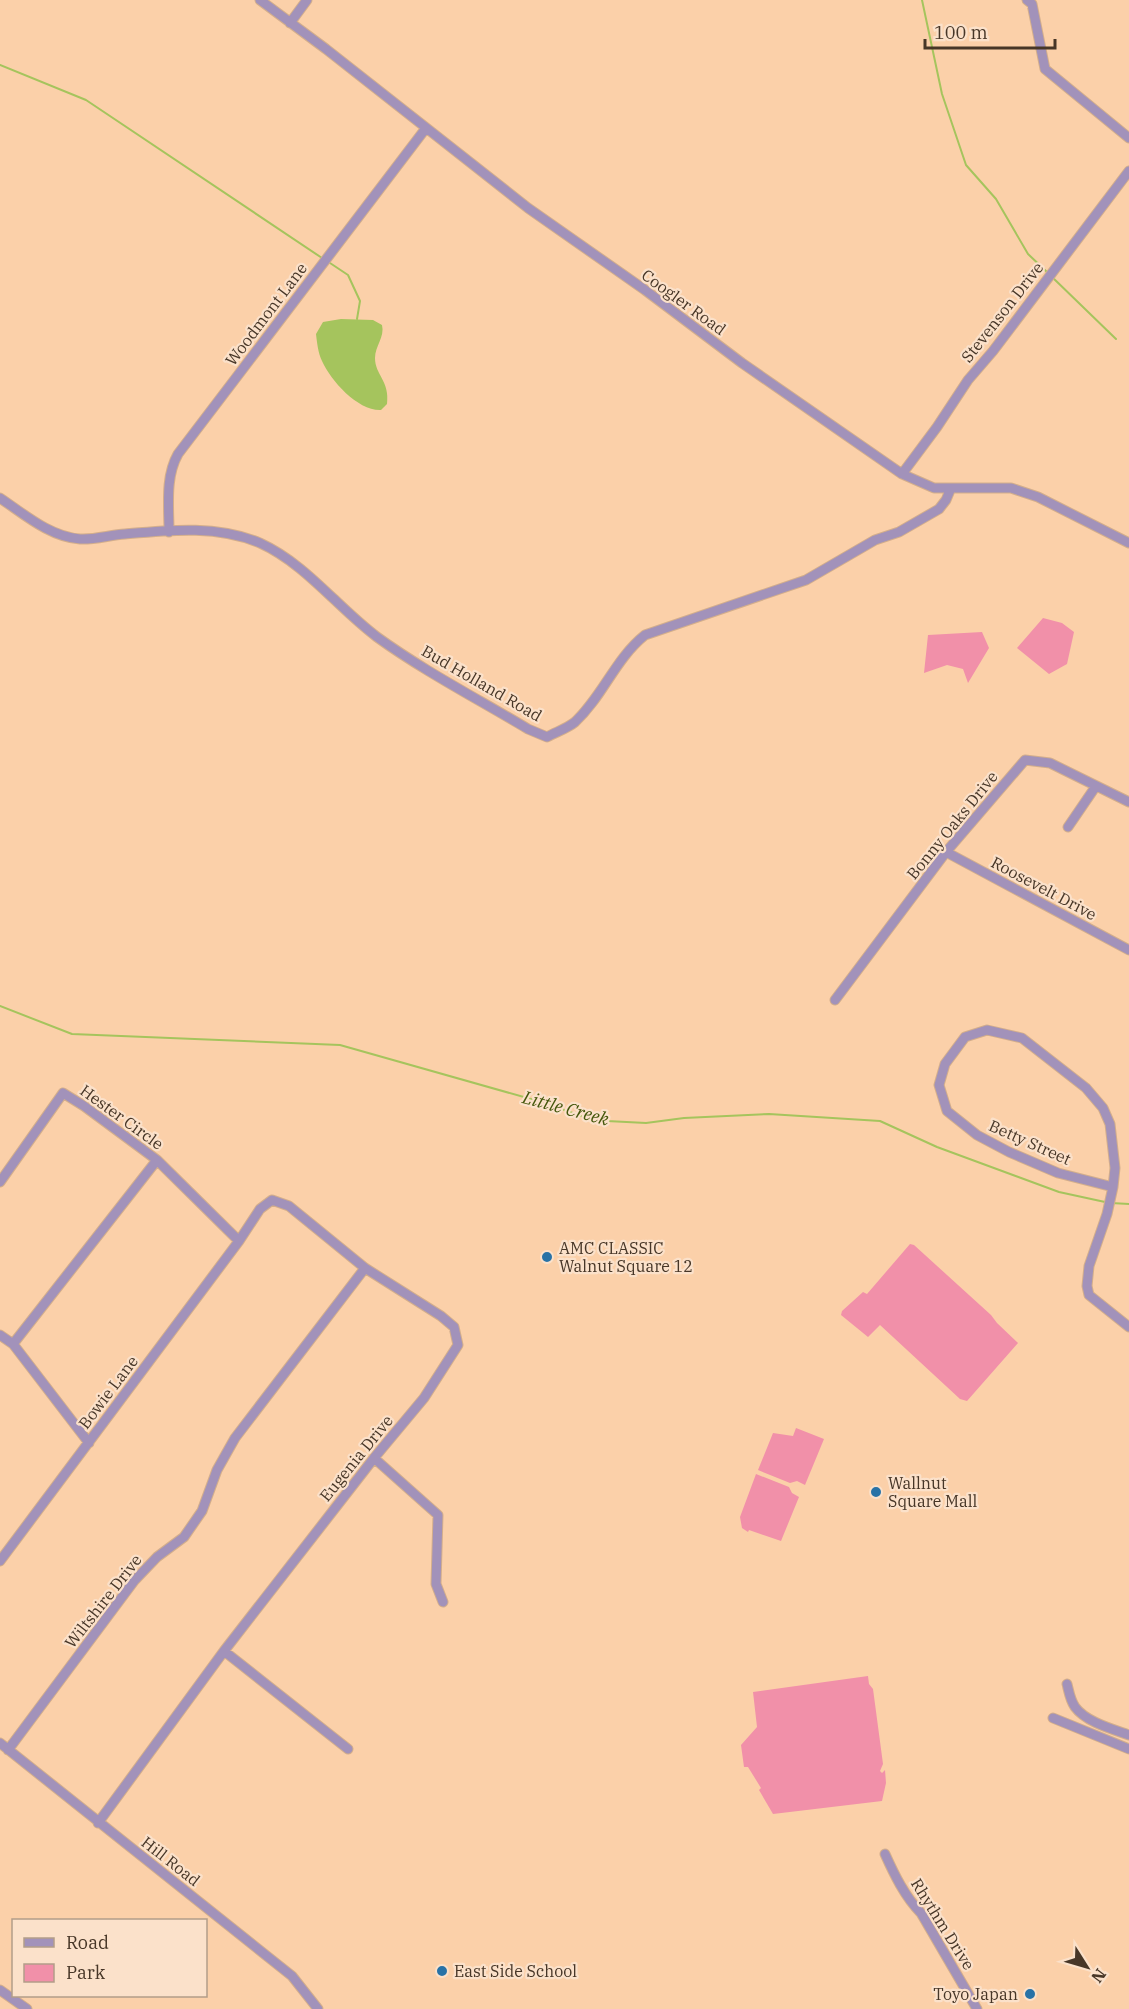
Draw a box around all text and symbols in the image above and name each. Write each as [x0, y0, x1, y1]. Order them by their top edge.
scale bar [925, 12, 1056, 50]
text: 100 m [934, 21, 988, 44]
street label: Stevenson Drive [957, 258, 1047, 366]
street label: Woodmont Lane [221, 259, 311, 369]
street label: Coogler Road [638, 265, 730, 339]
street label: Bud Holland Road [418, 640, 546, 726]
street label: Bonny Oaks Drive [902, 767, 1002, 883]
street label: Roosevelt Drive [988, 852, 1100, 924]
street label: Hester Circle [76, 1080, 168, 1154]
water label: Little Creek [519, 1085, 612, 1131]
street label: Betty Street [986, 1115, 1074, 1169]
place label: AMC CLASSIC Walnut Square 12 [559, 1238, 693, 1276]
marker: AMC CLASSIC Walnut Square 12 [540, 1250, 554, 1264]
street label: Bowie Lane [74, 1351, 142, 1433]
street label: Eugenia Drive [315, 1411, 397, 1505]
place label: Wallnut Square Mall [888, 1473, 977, 1511]
marker: Wallnut Square Mall [869, 1485, 883, 1499]
street label: Wiltshire Drive [60, 1550, 146, 1652]
street label: Hill Road [138, 1832, 205, 1890]
street label: Rhythm Drive [907, 1875, 979, 1973]
legend [12, 1919, 207, 1997]
text: Road [66, 1931, 109, 1954]
north arrow [1057, 1937, 1117, 1997]
text: Park [66, 1961, 106, 1984]
place label: East Side School [454, 1961, 577, 1981]
marker: East Side School [435, 1964, 449, 1978]
text: N [1087, 1965, 1111, 1987]
place label: Toyo Japan [933, 1984, 1018, 2004]
marker: Toyo Japan [1023, 1987, 1037, 2001]

